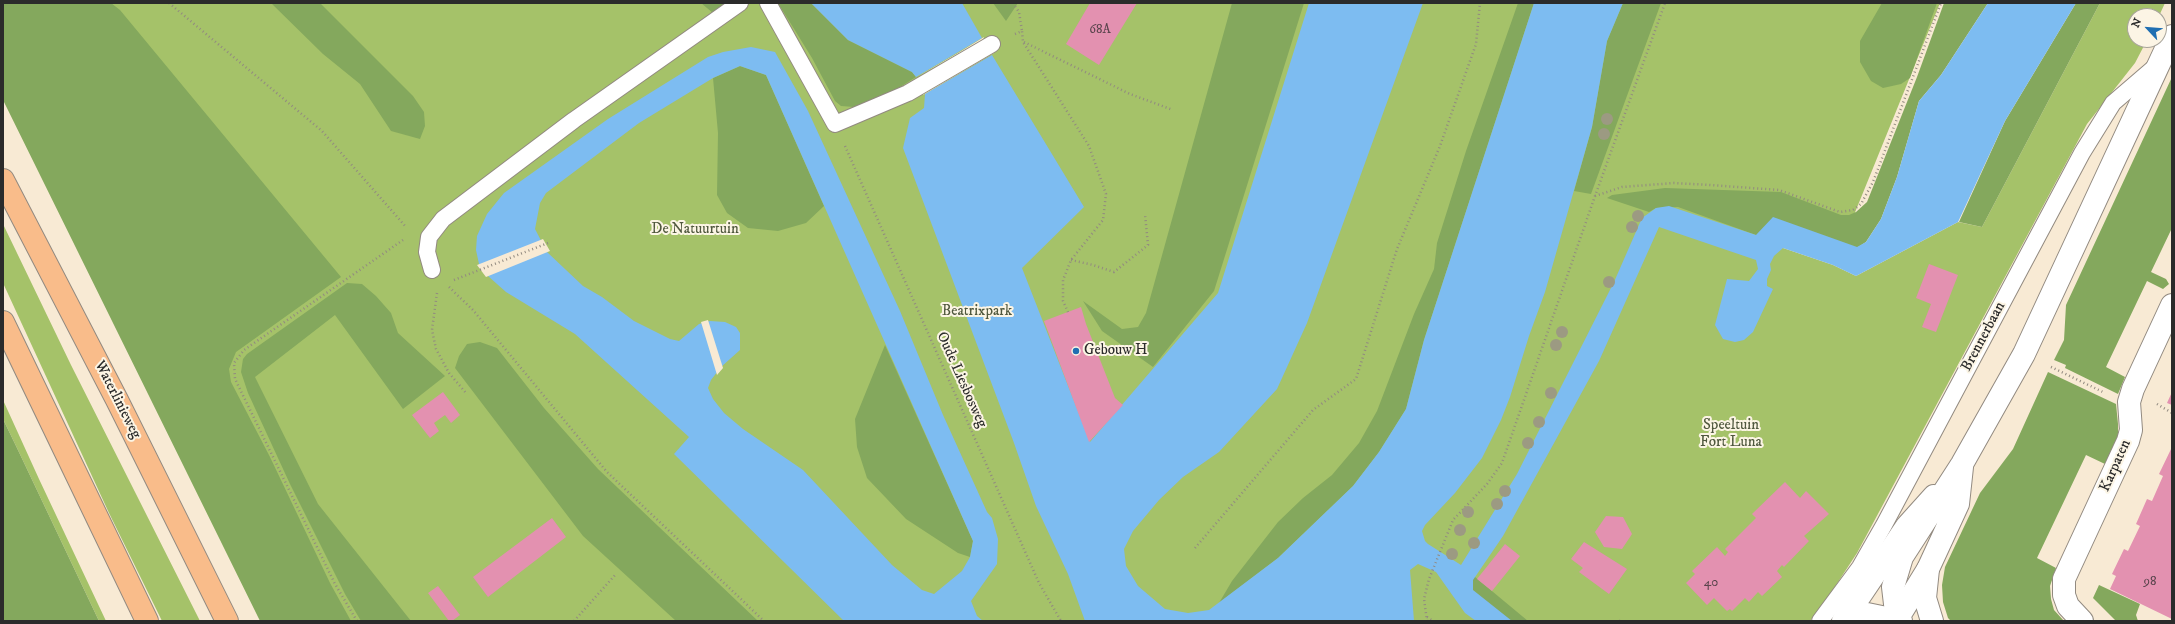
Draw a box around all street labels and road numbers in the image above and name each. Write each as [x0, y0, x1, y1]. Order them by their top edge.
street label: Brennerbaan [1958, 299, 2010, 375]
street label: Oude Liesbosweg [932, 329, 990, 431]
street label: Waterlinieweg [90, 358, 144, 442]
street label: Karpaten [2097, 437, 2135, 495]

